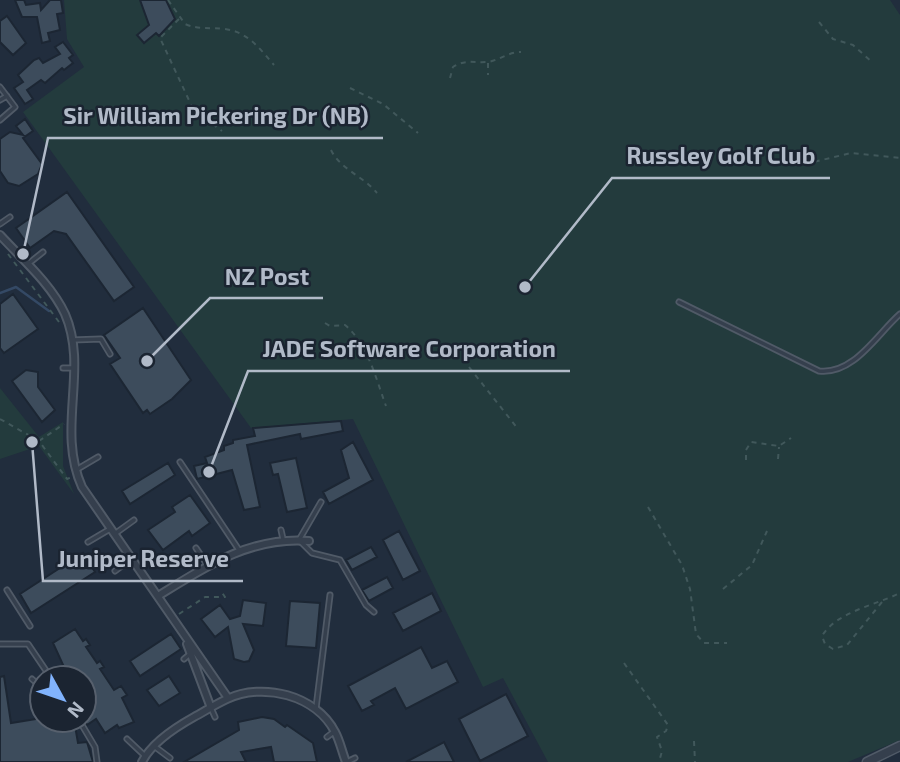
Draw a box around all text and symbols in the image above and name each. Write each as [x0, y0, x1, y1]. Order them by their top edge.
callout: Sir William Pickering Dr (NB) [48, 94, 383, 138]
text: Sir William Pickering Dr (NB) [63, 101, 369, 129]
callout: Russley Golf Club [612, 134, 830, 178]
text: Russley Golf Club [627, 141, 815, 169]
callout: NZ Post [210, 254, 323, 298]
text: NZ Post [225, 262, 309, 290]
callout: JADE Software Corporation [248, 327, 570, 371]
text: JADE Software Corporation [262, 334, 556, 362]
callout: Juniper Reserve [43, 537, 243, 581]
text: Juniper Reserve [57, 544, 229, 572]
north arrow [28, 664, 98, 734]
text: N [63, 698, 90, 723]

